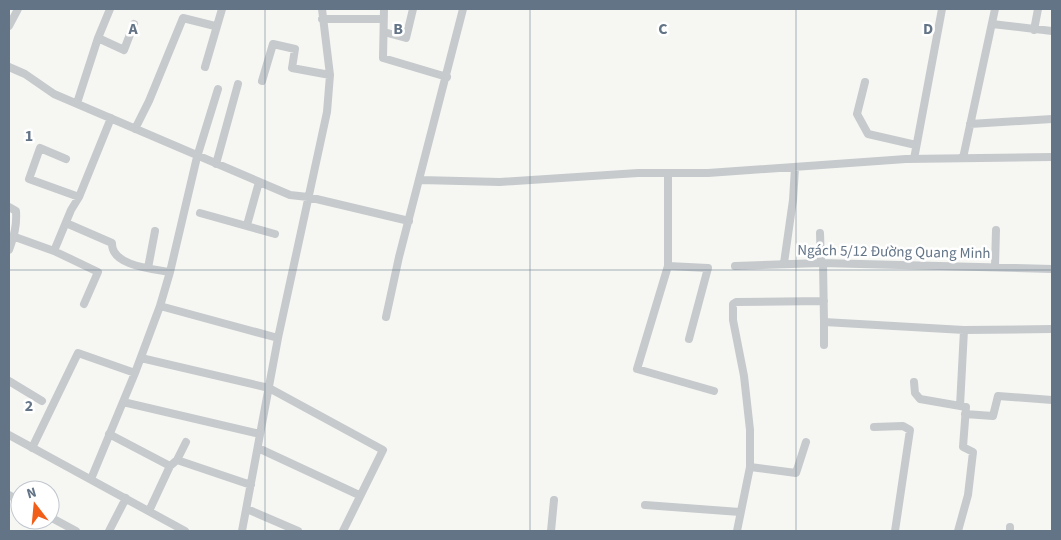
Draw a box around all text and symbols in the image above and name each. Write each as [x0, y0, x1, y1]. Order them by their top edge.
text: A [127, 18, 138, 40]
text: B [393, 18, 403, 40]
text: C [658, 18, 668, 40]
text: D [923, 18, 933, 40]
text: 1 [25, 125, 33, 147]
street label: Ngách 5/12 Đường Quang Minh [797, 240, 991, 264]
text: 2 [25, 395, 33, 417]
north arrow [10, 480, 60, 530]
text: N [24, 483, 39, 504]

